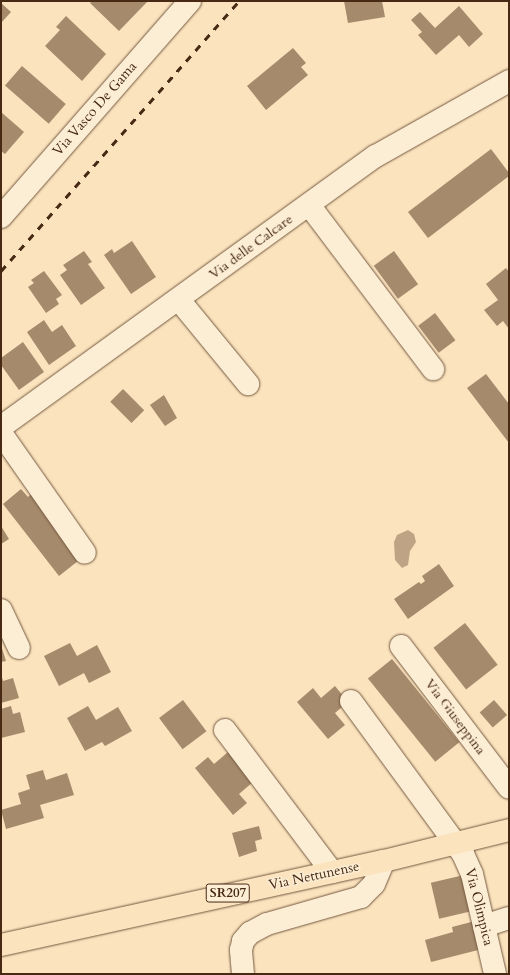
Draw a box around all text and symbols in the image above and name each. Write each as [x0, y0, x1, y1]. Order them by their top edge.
street label: Via Vasco De Gama [50, 58, 140, 160]
street label: Via delle Calcare [206, 211, 296, 283]
street label: Via Giuseppina [421, 676, 489, 758]
street label: Via Nettunense [267, 858, 361, 894]
street label: Via Olimpica [461, 866, 497, 948]
road number: SR207 [205, 882, 251, 904]

